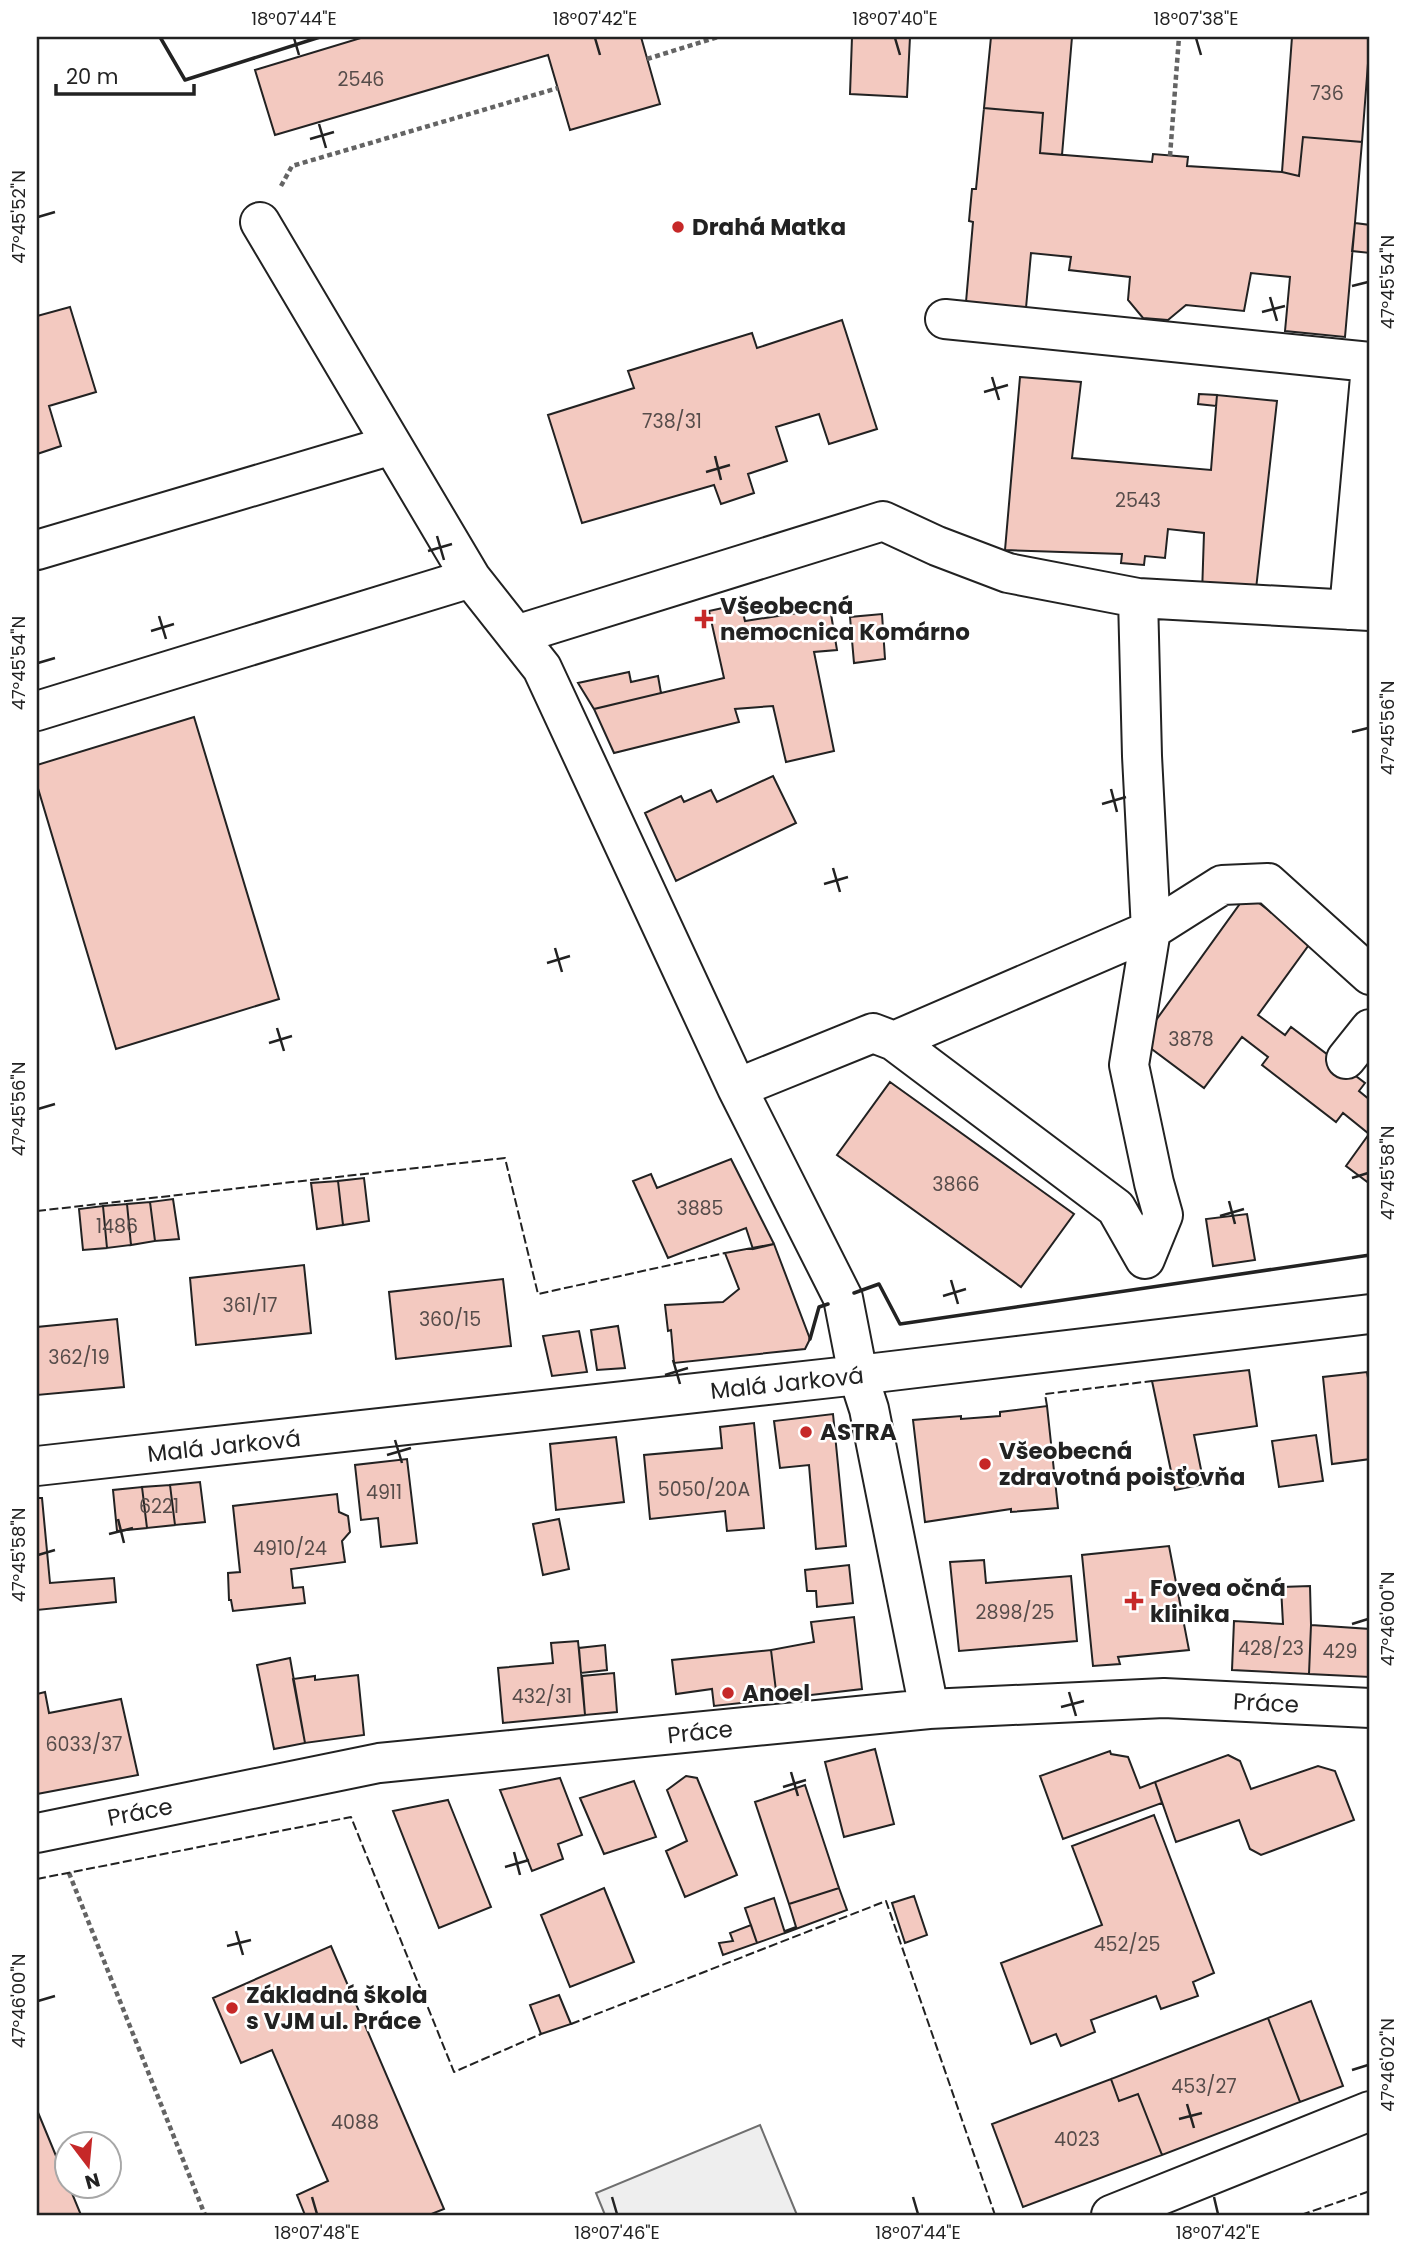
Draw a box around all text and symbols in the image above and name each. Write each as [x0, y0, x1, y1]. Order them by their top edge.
text: 18°07'44"E [251, 6, 337, 31]
text: 18°07'42"E [553, 6, 637, 31]
text: 18°07'40"E [852, 6, 938, 31]
text: 18°07'38"E [1154, 6, 1238, 31]
scale bar [56, 52, 194, 96]
text: 20 m [66, 62, 119, 91]
house number: 2546 [338, 66, 384, 93]
house number: 736 [1310, 80, 1344, 107]
text: 47°45'52"N [6, 170, 31, 264]
place label: Drahá Matka [692, 211, 846, 243]
marker: Drahá Matka [670, 219, 686, 235]
text: 47°45'54"N [1375, 235, 1400, 329]
house number: 738/31 [642, 408, 702, 435]
house number: 2543 [1115, 487, 1161, 514]
place label: Všeobecná nemocnica Komárno [720, 590, 970, 648]
marker: Všeobecná nemocnica Komárno [694, 609, 714, 629]
text: 47°45'54"N [6, 616, 31, 710]
text: 47°45'56"N [1375, 681, 1400, 775]
house number: 3878 [1168, 1026, 1214, 1053]
text: 47°45'56"N [6, 1062, 31, 1156]
text: 47°45'58"N [1375, 1126, 1400, 1220]
house number: 3866 [932, 1171, 980, 1198]
house number: 3885 [676, 1195, 724, 1222]
house number: 1486 [96, 1213, 138, 1240]
house number: 361/17 [223, 1292, 277, 1319]
house number: 360/15 [419, 1306, 481, 1333]
house number: 362/19 [48, 1344, 110, 1371]
street label: Malá Jarková [709, 1359, 865, 1407]
place label: ASTRA [820, 1416, 897, 1448]
street label: Malá Jarková [146, 1422, 302, 1470]
marker: ASTRA [798, 1424, 814, 1440]
place label: Všeobecná zdravotná poisťovňa [999, 1435, 1245, 1493]
marker: Všeobecná zdravotná poisťovňa [977, 1456, 993, 1472]
house number: 5050/20A [658, 1476, 750, 1503]
house number: 4911 [366, 1479, 402, 1506]
house number: 6221 [139, 1493, 179, 1520]
text: 47°45'58"N [6, 1508, 31, 1602]
house number: 4910/24 [253, 1535, 327, 1562]
place label: Fovea očná klinika [1150, 1572, 1286, 1630]
text: 47°46'00"N [1375, 1572, 1400, 1666]
marker: Fovea očná klinika [1124, 1591, 1144, 1611]
house number: 2898/25 [976, 1599, 1054, 1626]
house number: 428/23 [1238, 1635, 1304, 1662]
house number: 429 [1323, 1638, 1357, 1665]
place label: Anoel [742, 1677, 810, 1709]
house number: 432/31 [512, 1683, 572, 1710]
marker: Anoel [720, 1685, 736, 1701]
street label: Práce [1232, 1685, 1300, 1721]
street label: Práce [666, 1713, 734, 1751]
house number: 6033/37 [46, 1731, 123, 1758]
street label: Práce [105, 1790, 175, 1834]
house number: 452/25 [1094, 1931, 1160, 1958]
text: 47°46'00"N [6, 1954, 31, 2048]
place label: Základná škola s VJM ul. Práce [246, 1979, 428, 2037]
marker: Základná škola s VJM ul. Práce [224, 2000, 240, 2016]
text: 47°46'02"N [1375, 2018, 1400, 2112]
house number: 453/27 [1171, 2073, 1237, 2100]
house number: 4088 [331, 2109, 379, 2136]
house number: 4023 [1054, 2126, 1100, 2153]
north arrow [52, 2130, 122, 2200]
text: N [82, 2166, 103, 2196]
text: 18°07'48"E [274, 2220, 360, 2245]
text: 18°07'46"E [574, 2220, 660, 2245]
text: 18°07'44"E [875, 2220, 961, 2245]
text: 18°07'42"E [1176, 2220, 1260, 2245]

